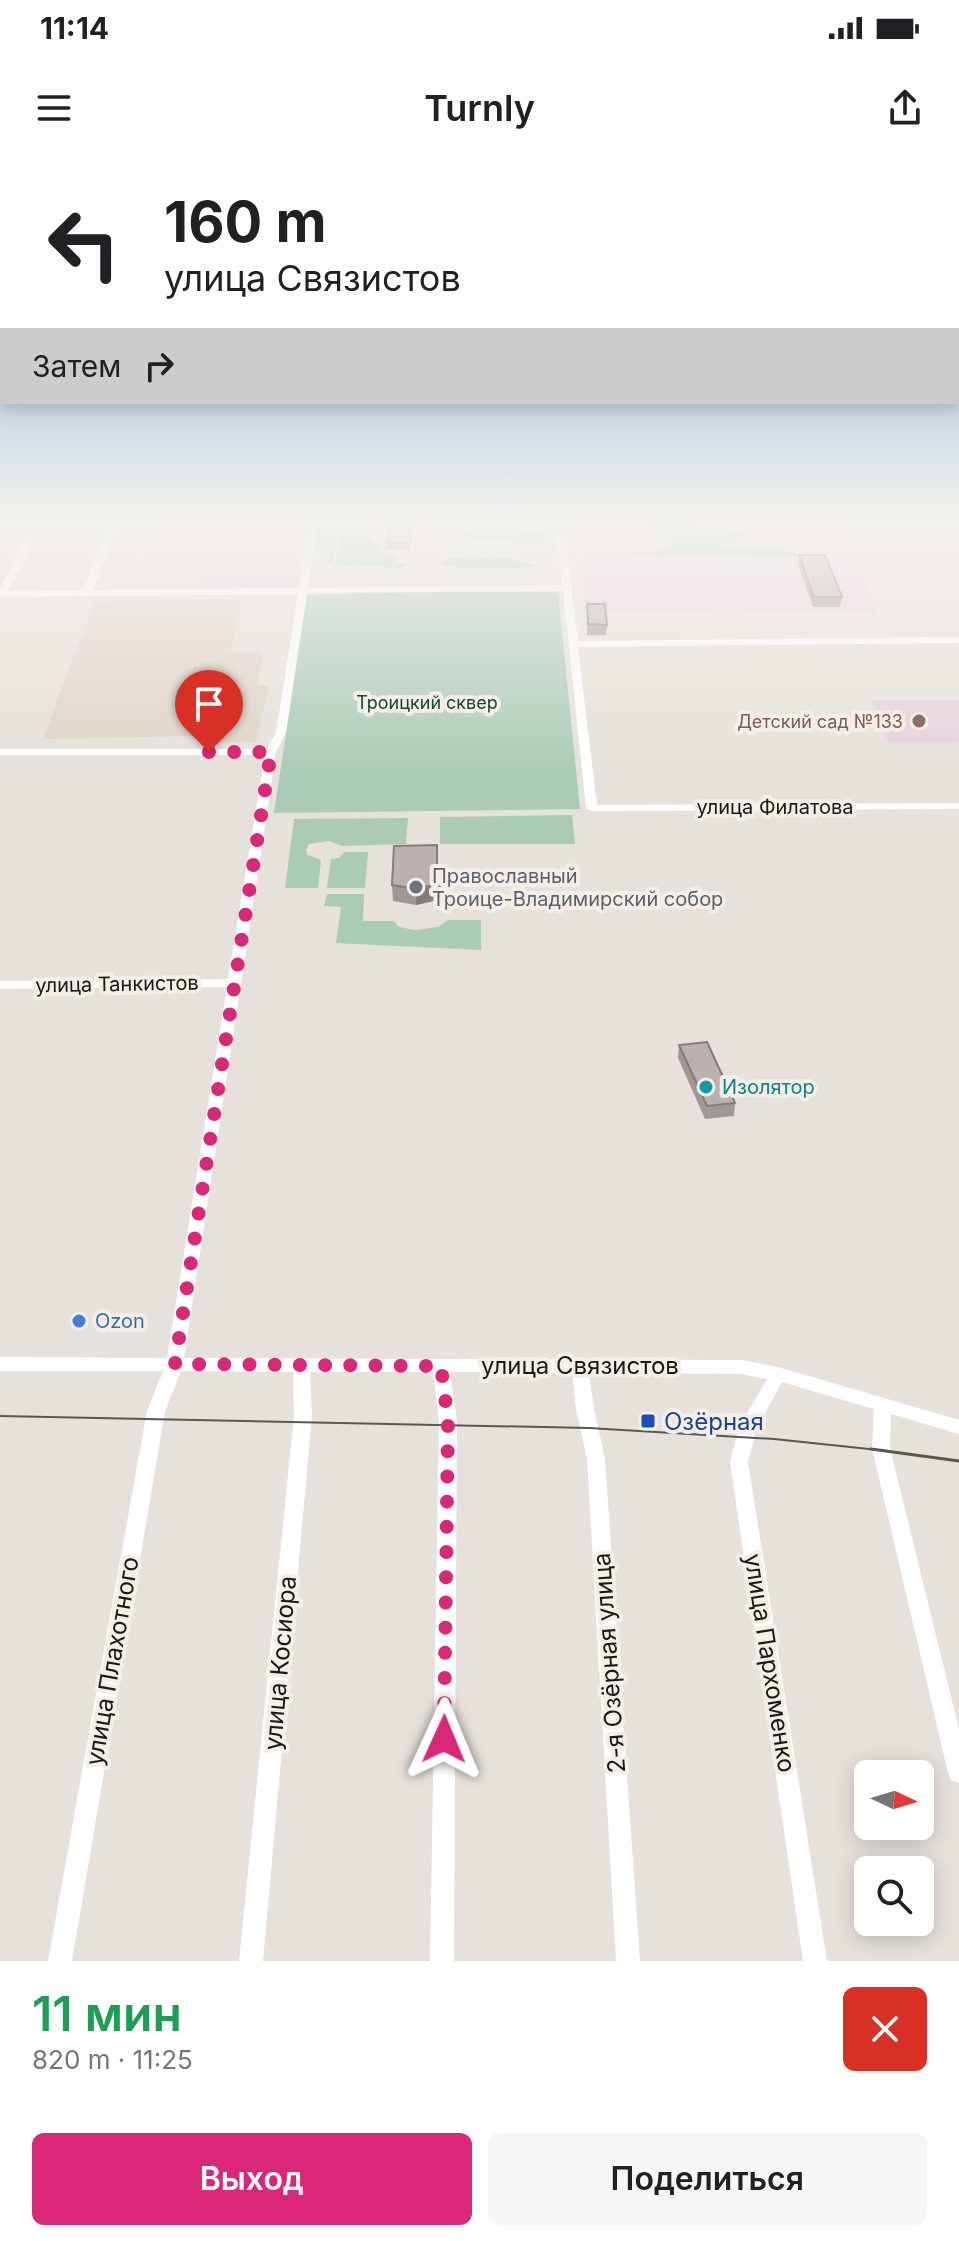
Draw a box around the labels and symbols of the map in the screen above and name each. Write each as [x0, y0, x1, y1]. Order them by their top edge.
pin [175, 670, 243, 752]
park label: Троицкий сквер [356, 692, 498, 713]
place label: Детский сад №133 [737, 711, 903, 732]
marker: Детский сад №133 [910, 712, 928, 730]
street label: улица Филатова [696, 795, 854, 819]
place label: Православный Троице-Владимирский собор [432, 864, 723, 911]
marker: Православный Троице-Владимирский собор [407, 878, 425, 896]
street label: улица Танкистов [35, 971, 199, 997]
place label: Изолятор [722, 1075, 815, 1099]
marker: Изолятор [697, 1078, 715, 1096]
place label: Ozon [95, 1309, 145, 1333]
marker: Ozon [70, 1312, 88, 1330]
street label: улица Связистов [481, 1351, 679, 1380]
place label: Озёрная [664, 1407, 764, 1436]
marker: Озёрная [639, 1412, 657, 1430]
street label: 2-я Озёрная улица [587, 1552, 631, 1774]
street label: улица Пархоменко [738, 1552, 802, 1774]
street label: улица Плахотного [79, 1554, 145, 1768]
street label: улица Косиора [258, 1574, 302, 1752]
position arrow [402, 1697, 486, 1781]
north arrow [854, 1760, 934, 1840]

